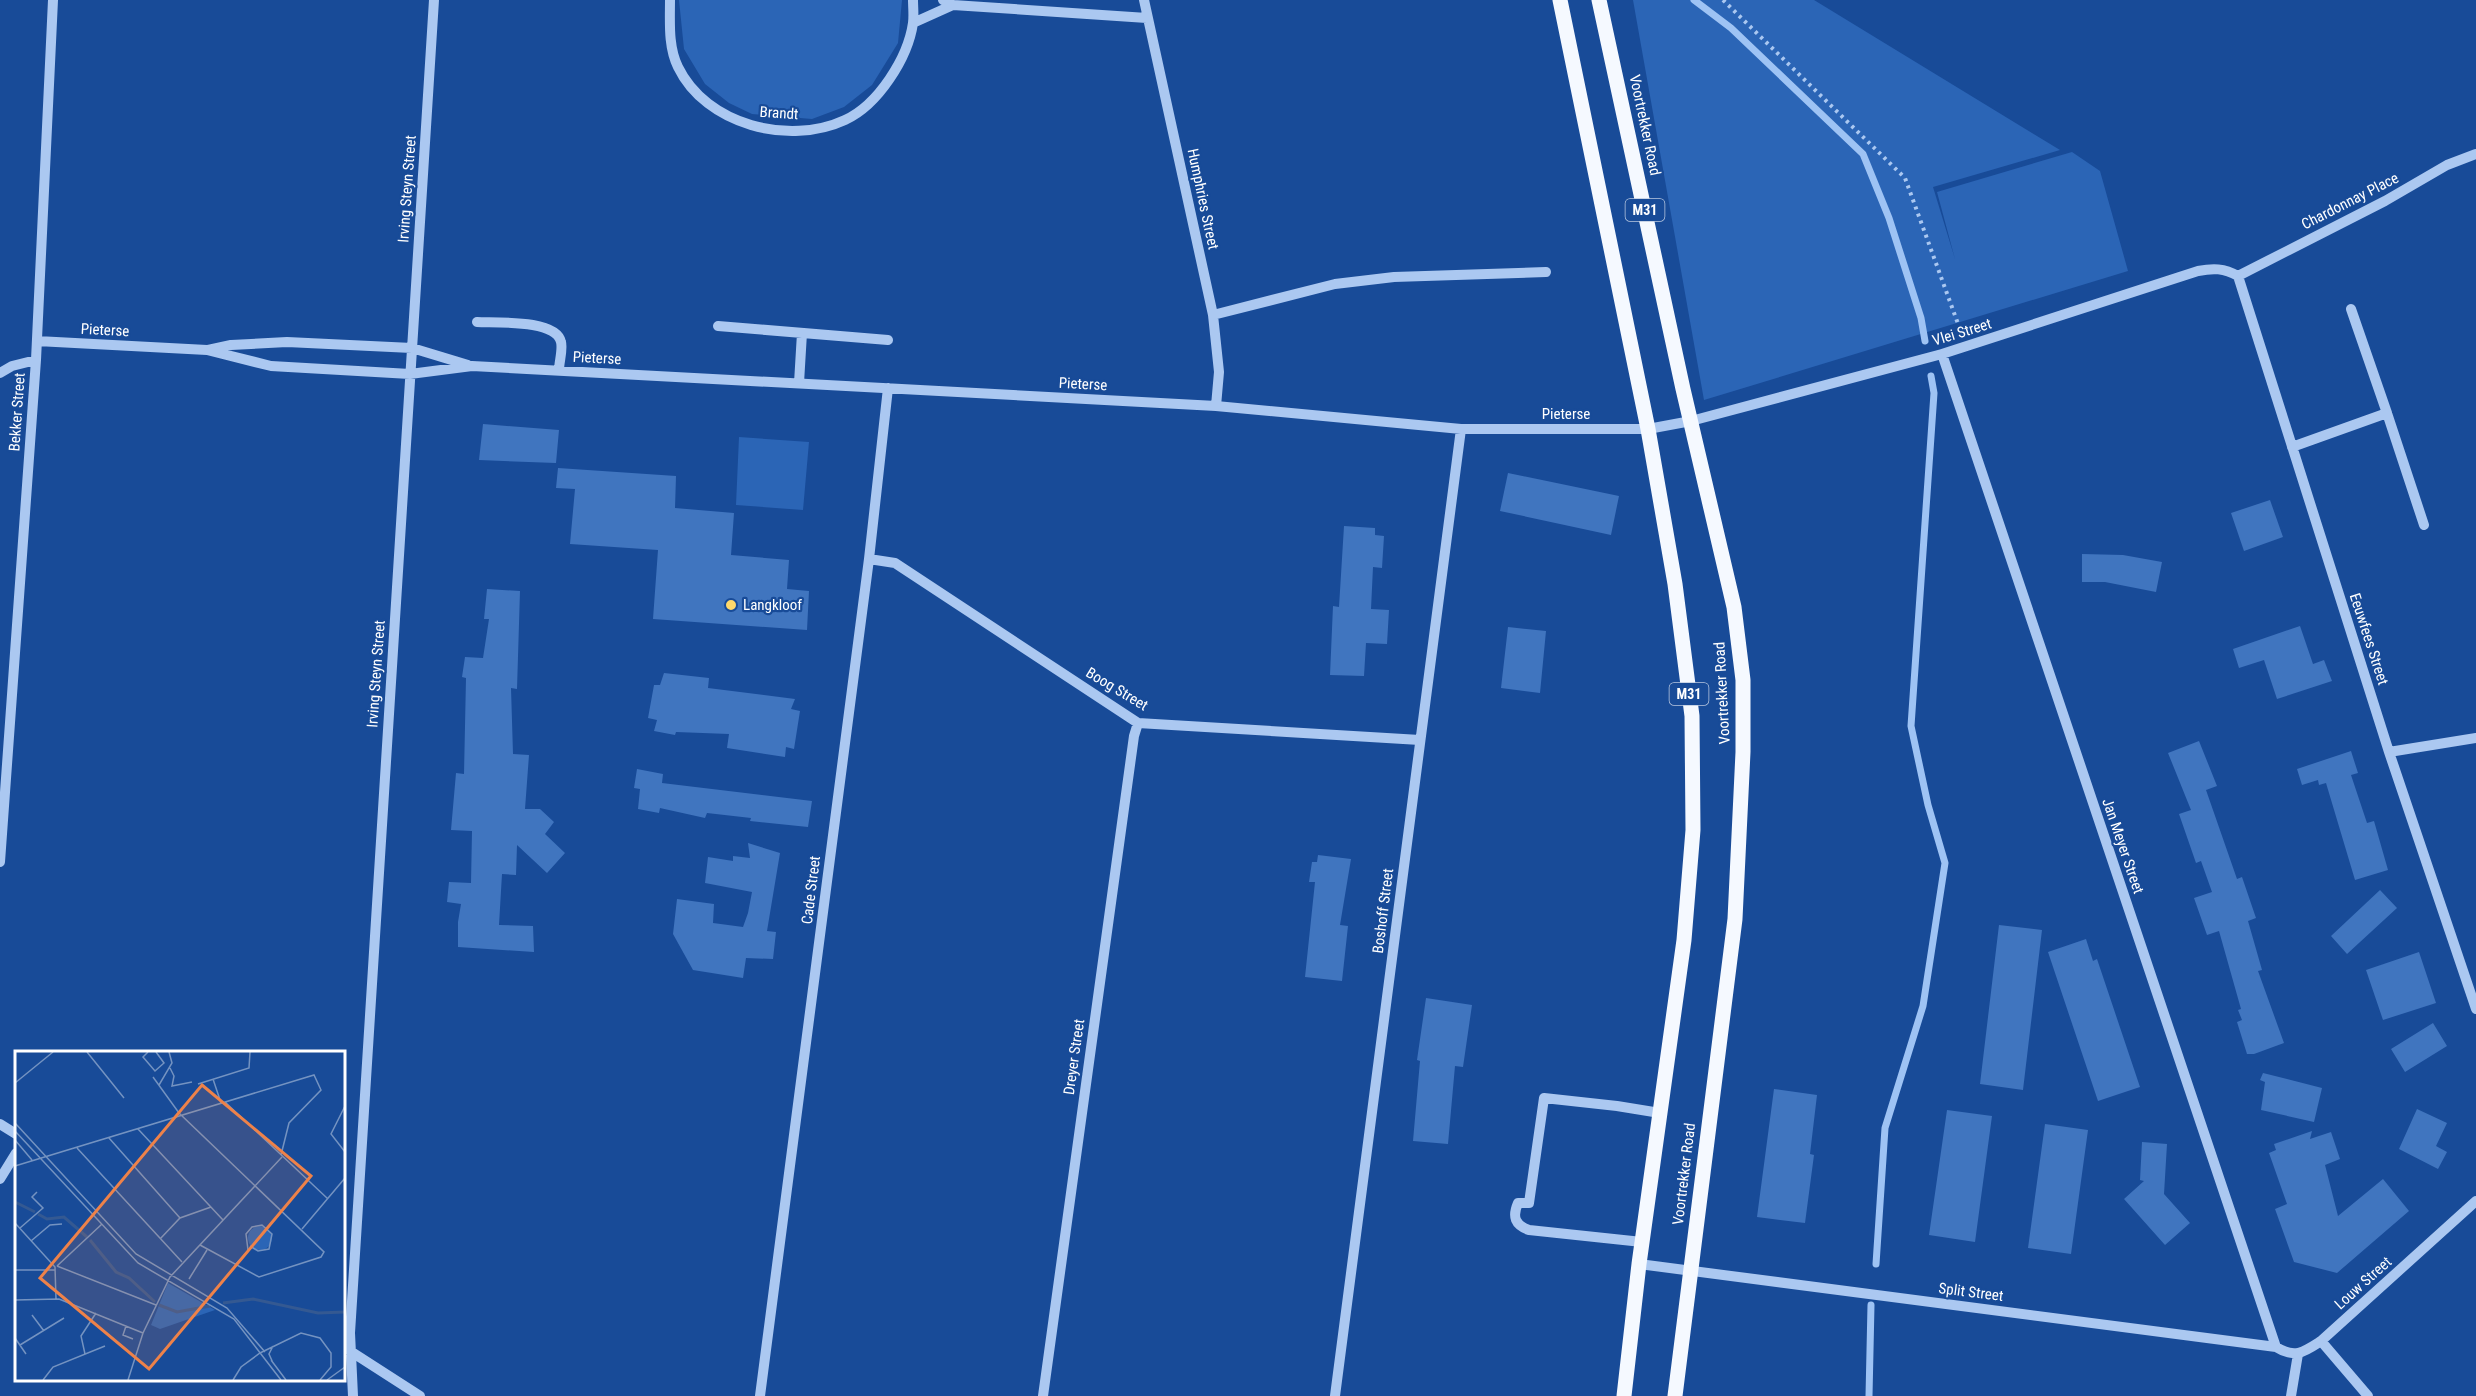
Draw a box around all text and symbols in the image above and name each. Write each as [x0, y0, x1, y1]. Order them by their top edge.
street label: Voortrekker Road [1626, 73, 1664, 177]
street label: Brandt [759, 103, 799, 123]
street label: Irving Steyn Street [394, 135, 420, 243]
street label: Humphries Street [1183, 147, 1223, 251]
street label: Chardonnay Place [2298, 169, 2402, 233]
road number: M31 [1626, 199, 1664, 221]
street label: Vlei Street [1930, 314, 1994, 350]
street label: Pieterse [80, 320, 130, 340]
street label: Pieterse [572, 348, 622, 368]
street label: Bekker Street [5, 372, 29, 452]
street label: Pieterse [1058, 374, 1108, 394]
street label: Pieterse [1542, 405, 1590, 423]
street label: Eeuwfees Street [2346, 591, 2392, 687]
place label: Langkloof [743, 596, 802, 614]
marker: Langkloof [724, 598, 738, 612]
street label: Irving Steyn Street [363, 620, 389, 728]
street label: Voortrekker Road [1710, 641, 1734, 745]
street label: Boog Street [1083, 663, 1151, 715]
road number: M31 [1670, 683, 1708, 705]
street label: Jan Meyer Street [2098, 796, 2148, 896]
street label: Cade Street [798, 855, 824, 925]
street label: Boshoff Street [1369, 868, 1397, 954]
street label: Dreyer Street [1060, 1018, 1088, 1096]
inset map [15, 1051, 345, 1381]
street label: Voortrekker Road [1669, 1122, 1699, 1226]
street label: Louw Street [2331, 1253, 2395, 1313]
street label: Split Street [1938, 1279, 2004, 1305]

